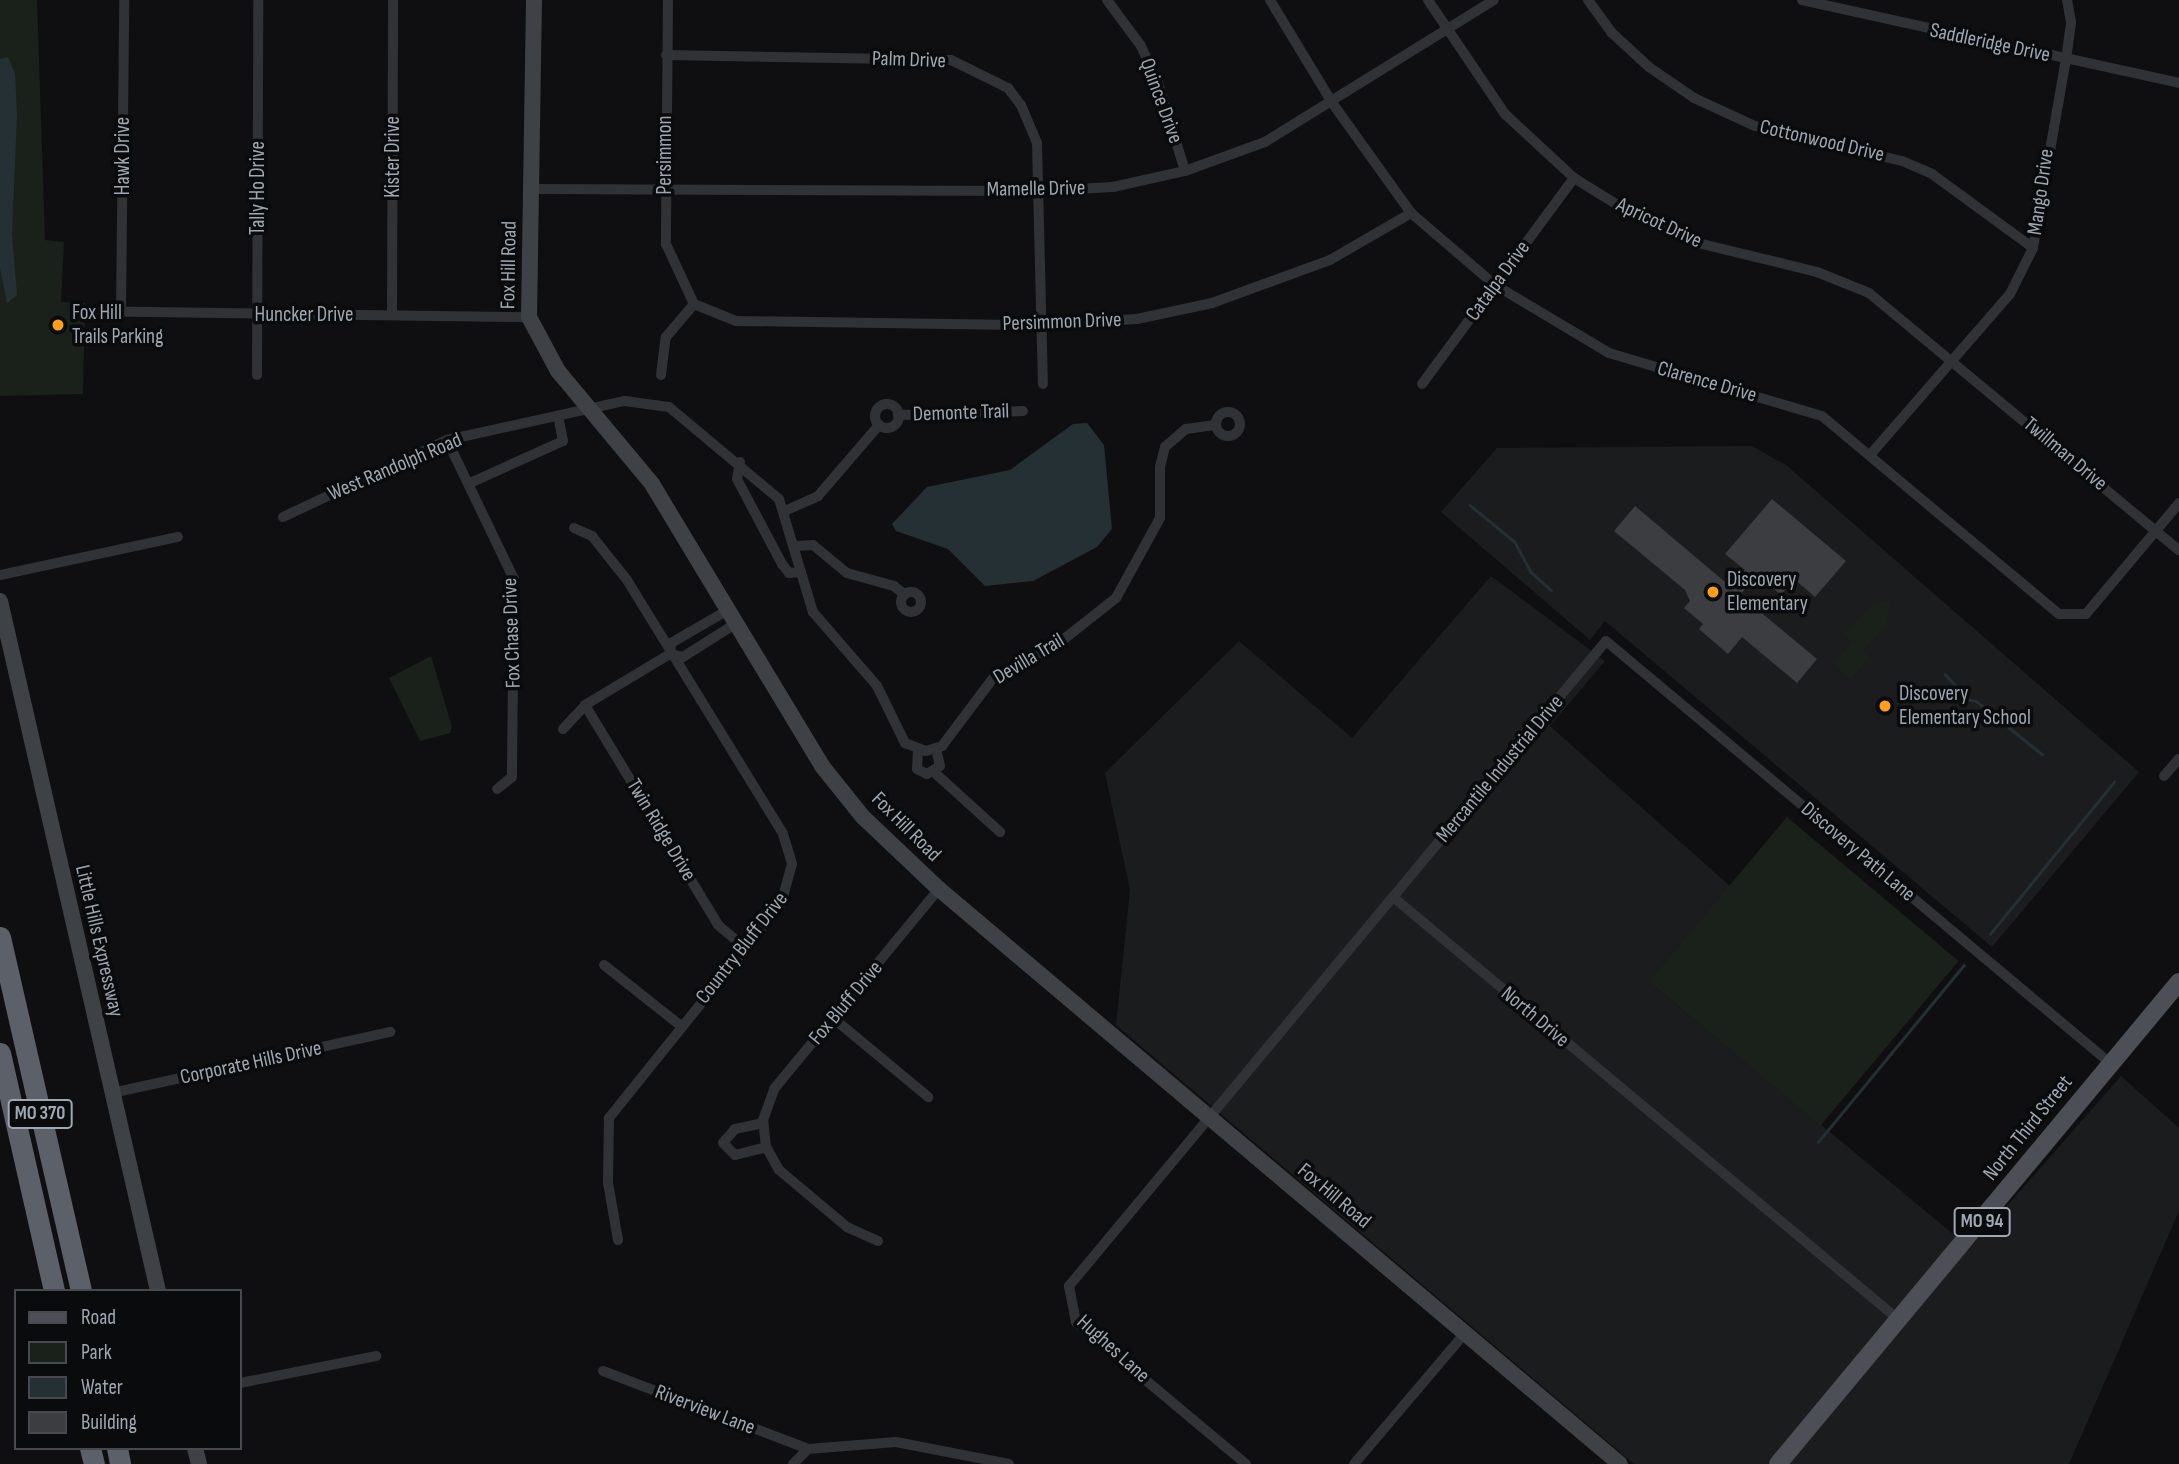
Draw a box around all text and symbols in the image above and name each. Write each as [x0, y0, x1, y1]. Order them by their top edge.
street label: Saddleridge Drive [1928, 18, 2052, 68]
street label: Palm Drive [872, 46, 946, 74]
street label: Quince Drive [1134, 55, 1188, 147]
street label: Cottonwood Drive [1757, 114, 1887, 168]
street label: Persimmon [652, 115, 678, 195]
street label: Kister Drive [380, 116, 406, 198]
street label: Hawk Drive [110, 117, 136, 195]
street label: Tally Ho Drive [245, 141, 271, 235]
street label: Mango Drive [2022, 147, 2060, 237]
street label: Mamelle Drive [986, 176, 1086, 202]
street label: Apricot Drive [1612, 192, 1706, 254]
street label: Fox Hill Road [496, 221, 522, 309]
street label: Catalpa Drive [1460, 236, 1536, 326]
place label: Fox Hill Trails Parking [72, 300, 163, 350]
street label: Huncker Drive [255, 302, 353, 328]
street label: Persimmon Drive [1002, 307, 1122, 337]
marker: Fox Hill Trails Parking [50, 317, 66, 333]
street label: Clarence Drive [1654, 356, 1760, 408]
street label: Demonte Trail [912, 399, 1010, 427]
street label: Twillman Drive [2018, 412, 2112, 496]
street label: West Randolph Road [324, 427, 466, 507]
place label: Discovery Elementary [1727, 567, 1808, 617]
street label: Fox Chase Drive [497, 577, 527, 689]
marker: Discovery Elementary [1705, 584, 1721, 600]
street label: Devilla Trail [989, 628, 1069, 690]
place label: Discovery Elementary School [1899, 681, 2031, 731]
street label: Mercantile Industrial Drive [1431, 690, 1569, 848]
marker: Discovery Elementary School [1877, 698, 1893, 714]
street label: Twin Ridge Drive [621, 774, 701, 886]
street label: Fox Hill Road [866, 787, 946, 867]
street label: Discovery Path Lane [1796, 797, 1920, 907]
street label: Little Hills Expressway [69, 863, 129, 1019]
street label: Country Bluff Drive [691, 887, 793, 1009]
street label: Fox Bluff Drive [804, 956, 888, 1050]
street label: North Drive [1496, 981, 1574, 1053]
street label: Corporate Hills Drive [178, 1036, 324, 1090]
street label: North Third Street [1978, 1070, 2078, 1186]
road number: MO 370 [7, 1098, 73, 1130]
street label: Fox Hill Road [1292, 1158, 1376, 1234]
road number: MO 94 [1952, 1206, 2012, 1238]
legend [14, 1289, 242, 1450]
text: Road [81, 1305, 116, 1330]
street label: Hughes Lane [1071, 1310, 1155, 1388]
text: Park [81, 1340, 112, 1365]
text: Water [81, 1375, 123, 1400]
street label: Riverview Lane [651, 1379, 759, 1441]
text: Building [81, 1410, 137, 1435]

